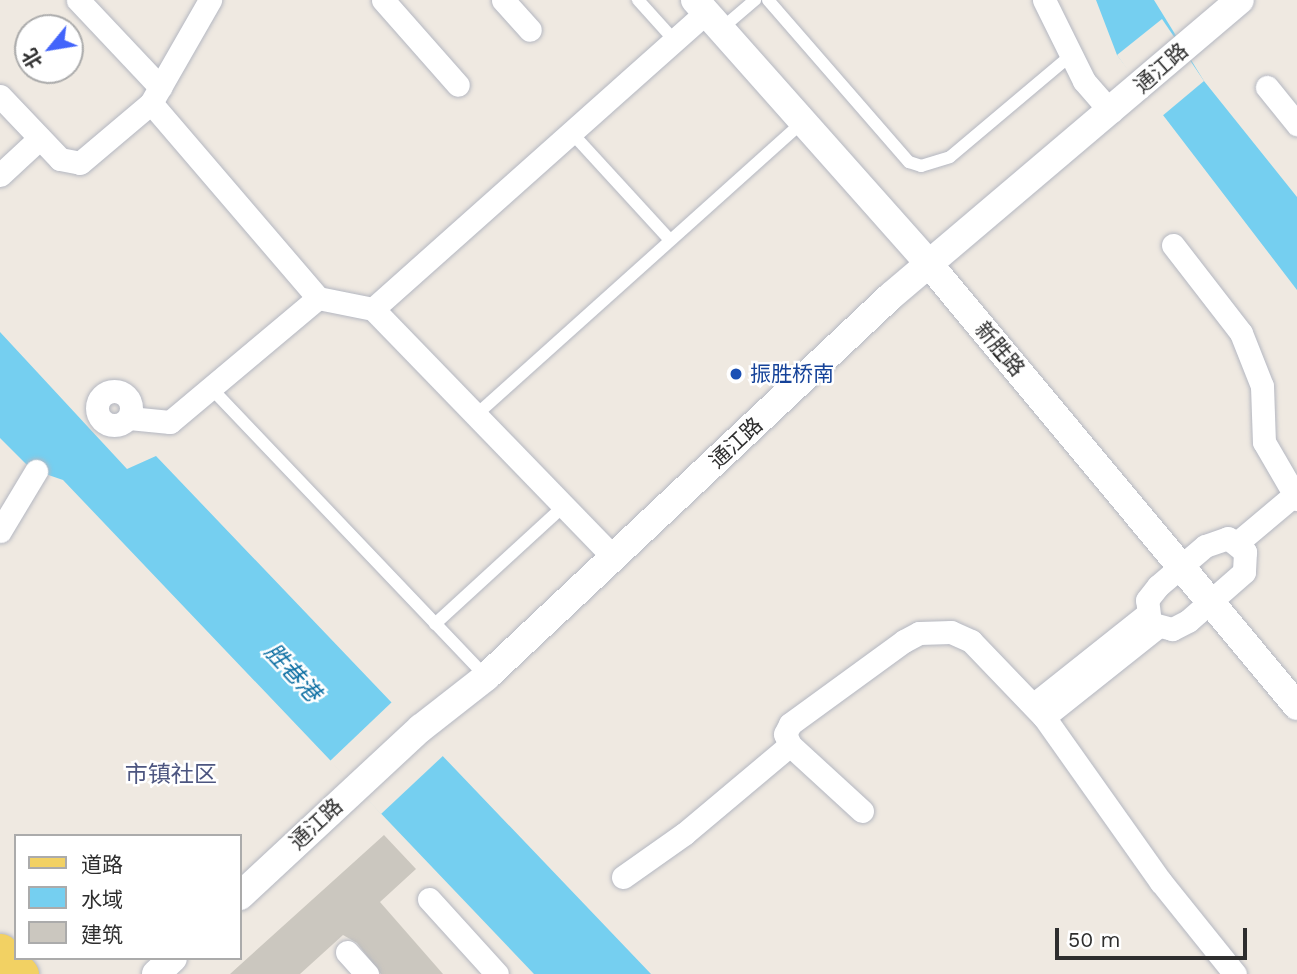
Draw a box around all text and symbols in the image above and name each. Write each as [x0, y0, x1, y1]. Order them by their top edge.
north arrow [14, 14, 84, 84]
street label: 通江路 [1129, 38, 1193, 98]
text: 北 [17, 45, 47, 73]
street label: 新胜路 [970, 317, 1030, 381]
place label: 振胜桥南 [750, 361, 834, 387]
marker: 振胜桥南 [728, 366, 744, 382]
street label: 通江路 [704, 412, 768, 474]
water label: 胜巷港 [258, 638, 326, 708]
district label: 市镇社区 [125, 761, 217, 789]
street label: 通江路 [284, 793, 348, 855]
legend [14, 834, 242, 960]
text: 道路 [81, 852, 123, 877]
text: 水域 [81, 887, 123, 912]
scale bar [1059, 914, 1252, 958]
text: 建筑 [81, 922, 123, 947]
text: 50 m [1068, 927, 1120, 952]

